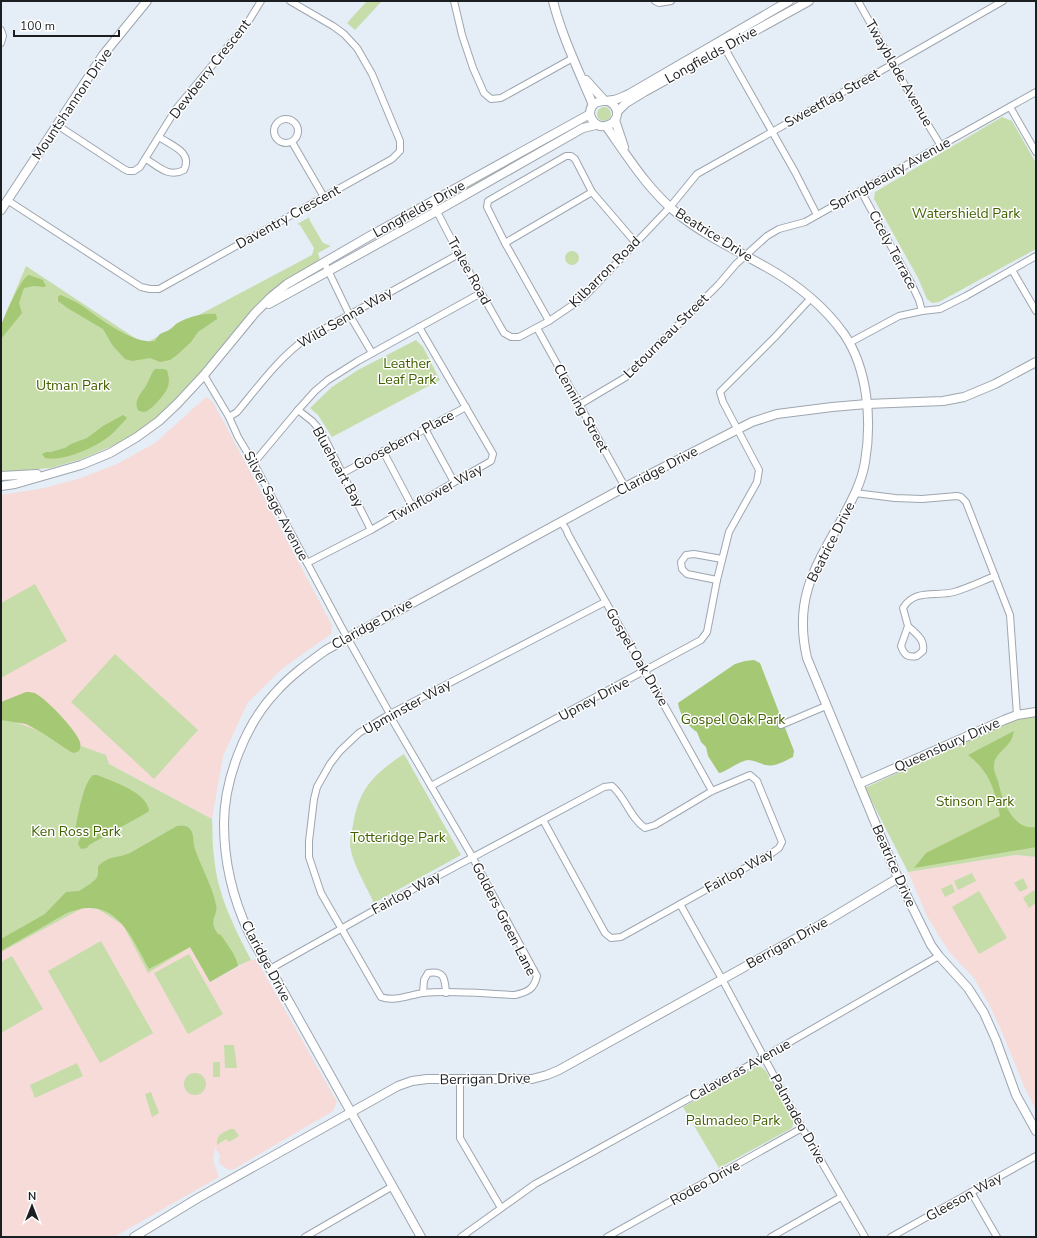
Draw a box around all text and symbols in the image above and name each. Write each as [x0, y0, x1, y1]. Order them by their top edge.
scale bar [14, 12, 119, 38]
street label: Dewberry Crescent [165, 15, 255, 123]
street label: Twayblade Avenue [861, 16, 937, 130]
text: 100 m [20, 18, 55, 34]
street label: Longfields Drive [662, 22, 760, 88]
street label: Mountshannon Drive [27, 44, 117, 164]
street label: Sweetflag Street [781, 64, 883, 132]
street label: Springbeauty Avenue [826, 133, 954, 215]
street label: Longfields Drive [370, 176, 468, 242]
street label: Daventry Crescent [232, 180, 344, 254]
street label: Beatrice Drive [672, 204, 756, 266]
park label: Watershield Park [912, 204, 1021, 223]
street label: Cicely Terrace [864, 207, 922, 293]
street label: Kilbarron Road [565, 232, 645, 312]
street label: Tralee Road [443, 234, 495, 308]
street label: Wild Senna Way [294, 283, 397, 353]
street label: Letourneau Street [619, 289, 713, 383]
park label: Leather Leaf Park [378, 354, 437, 389]
street label: Clenning Street [549, 361, 613, 456]
park label: Utman Park [36, 376, 111, 395]
street label: Gooseberry Place [351, 406, 457, 474]
street label: Blueheart Bay [308, 423, 368, 511]
street label: Claridge Drive [613, 442, 701, 500]
street label: Silver Sage Avenue [239, 448, 313, 564]
street label: Twinflower Way [386, 459, 487, 526]
street label: Beatrice Drive [803, 498, 859, 586]
street label: Claridge Drive [328, 594, 416, 654]
street label: Gospel Oak Drive [601, 605, 673, 709]
street label: Upney Drive [555, 672, 633, 726]
street label: Upminster Way [359, 674, 455, 739]
park label: Gospel Oak Park [681, 710, 786, 729]
street label: Queensbury Drive [891, 713, 1003, 777]
park label: Stinson Park [936, 792, 1015, 811]
park label: Ken Ross Park [31, 822, 122, 841]
street label: Beatrice Drive [867, 822, 921, 910]
park label: Totteridge Park [350, 828, 447, 847]
street label: Fairlop Way [701, 844, 777, 898]
street label: Golders Green Lane [467, 859, 541, 979]
street label: Fairlop Way [368, 866, 445, 919]
street label: Berrigan Drive [743, 913, 831, 973]
street label: Claridge Drive [237, 917, 295, 1005]
street label: Calaveras Avenue [686, 1034, 794, 1106]
street label: Berrigan Drive [440, 1069, 530, 1089]
street label: Palmadeo Drive [766, 1071, 830, 1167]
park label: Palmadeo Park [686, 1111, 781, 1130]
street label: Rodeo Drive [667, 1156, 743, 1210]
street label: Gleeson Way [923, 1168, 1006, 1226]
north arrow [12, 1186, 52, 1226]
text: N [28, 1189, 36, 1204]

